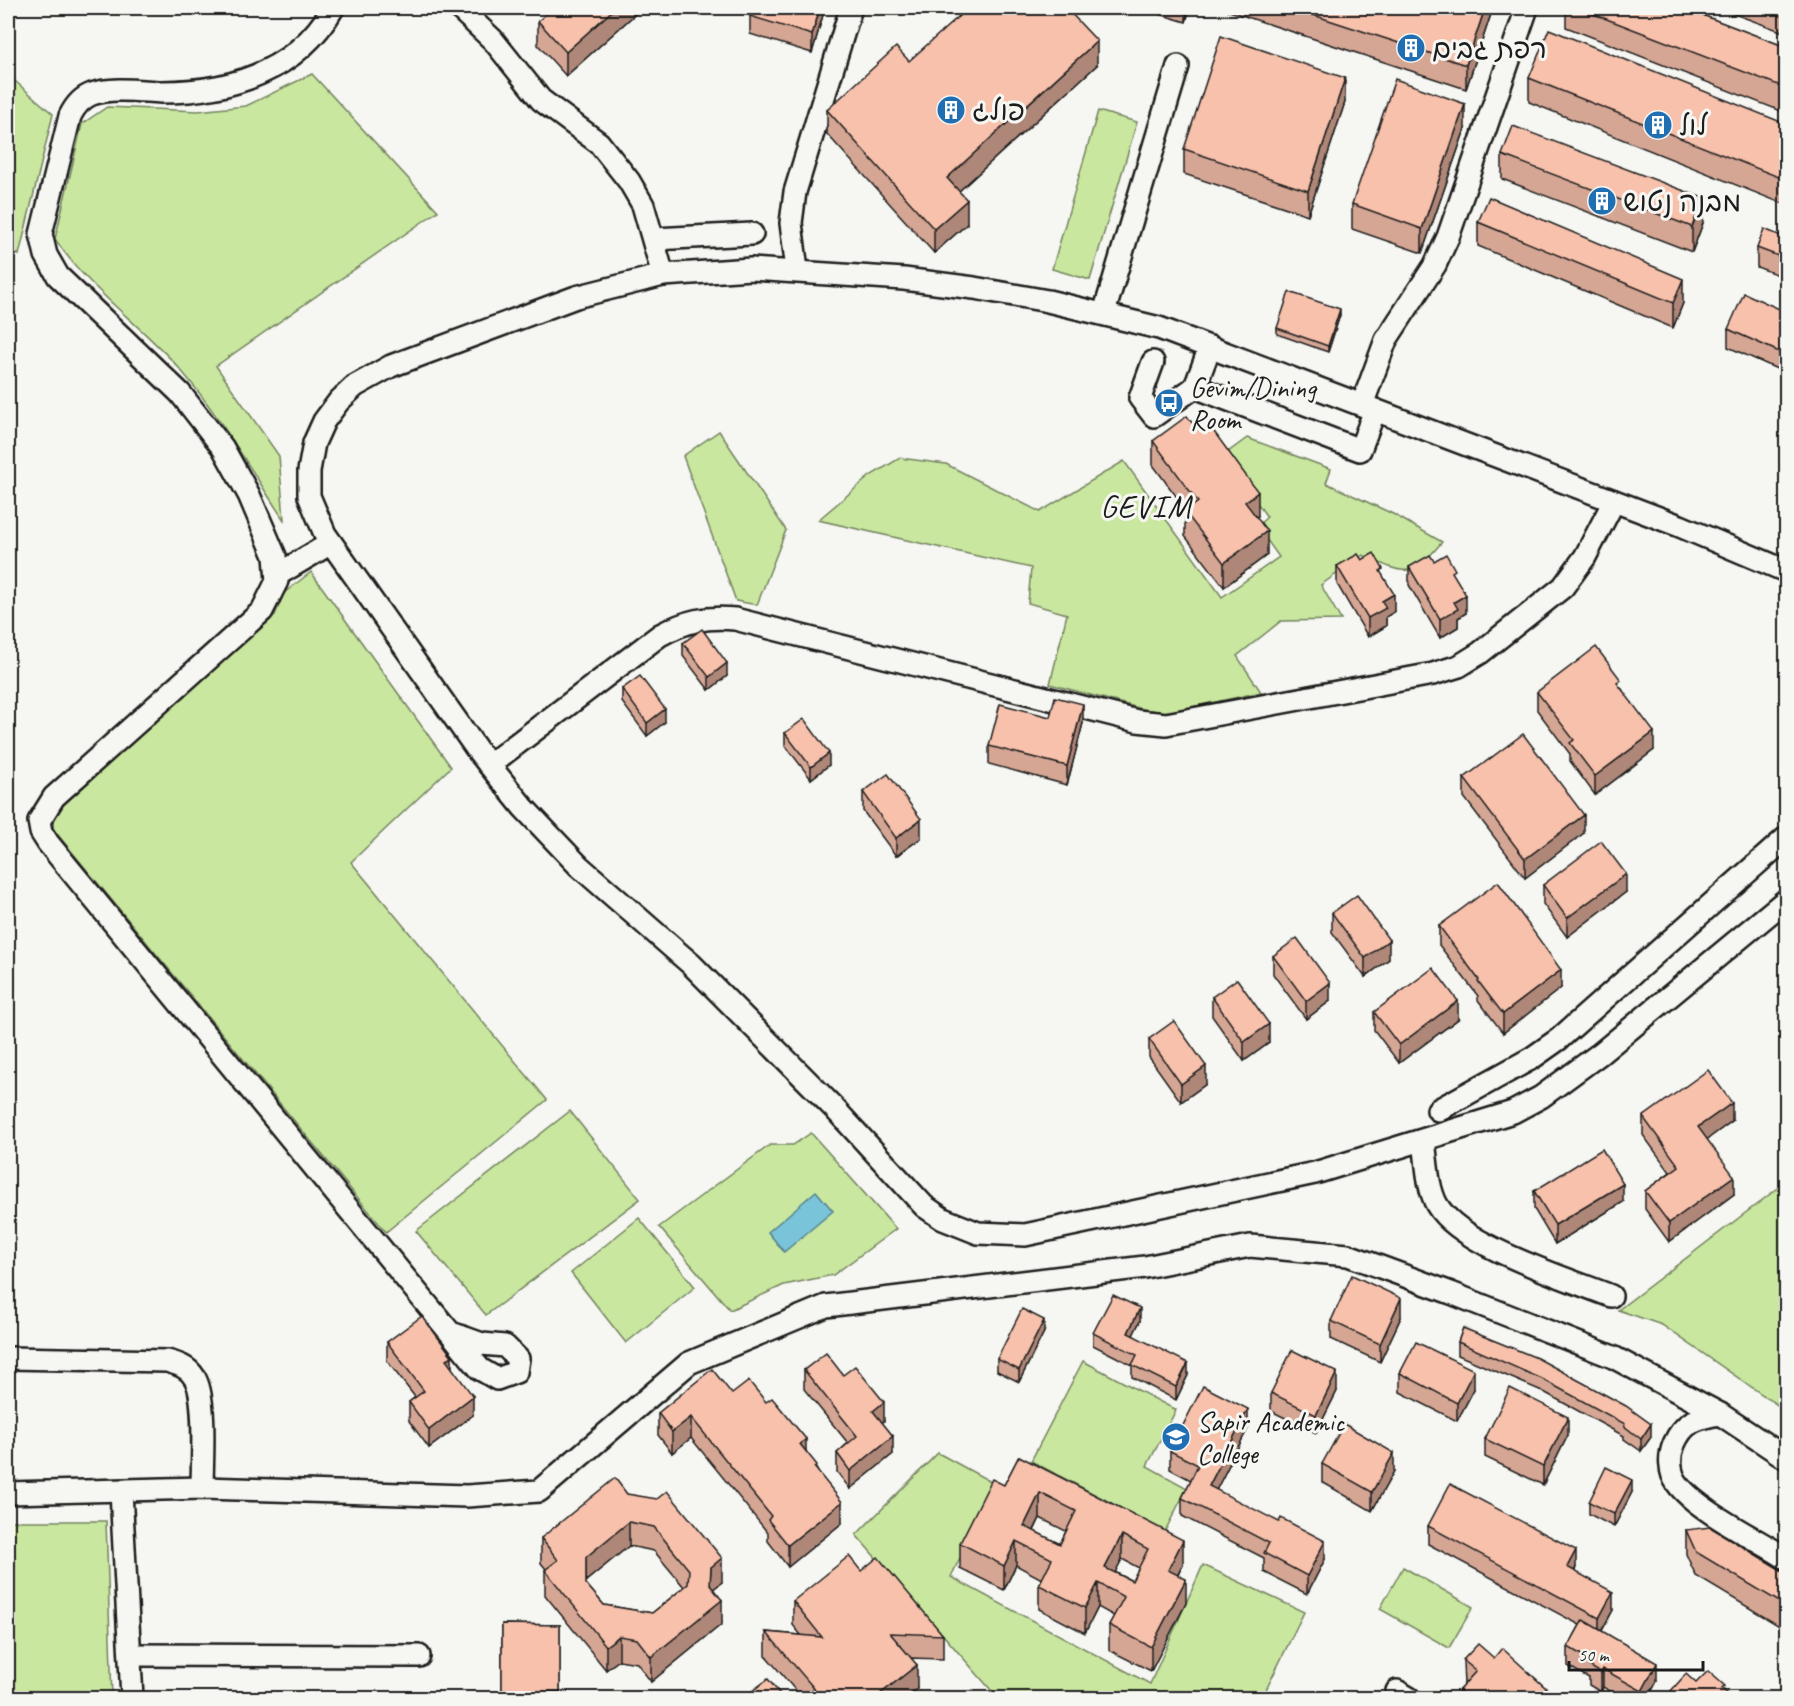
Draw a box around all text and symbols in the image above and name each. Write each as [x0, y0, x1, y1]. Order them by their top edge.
place label: רפת גבים [1432, 31, 1547, 66]
building icon: רפת גבים [1395, 32, 1427, 64]
place label: פולג [972, 93, 1025, 128]
building icon: פולג [935, 94, 967, 126]
place label: לול [1679, 108, 1708, 143]
building icon: לול [1642, 109, 1674, 141]
place label: מבנה נטוש [1623, 184, 1742, 219]
building icon: מבנה נטוש [1586, 185, 1618, 217]
place label: Gevim/Dining Room [1190, 370, 1318, 437]
bus stop icon: Gevim/Dining Room [1153, 387, 1185, 419]
district label: GEVIM [1100, 486, 1193, 527]
place label: Sapir Academic College [1197, 1404, 1346, 1471]
school or university icon: Sapir Academic College [1160, 1421, 1192, 1453]
scale bar [1569, 1634, 1702, 1672]
text: 50 m [1578, 1644, 1611, 1666]

